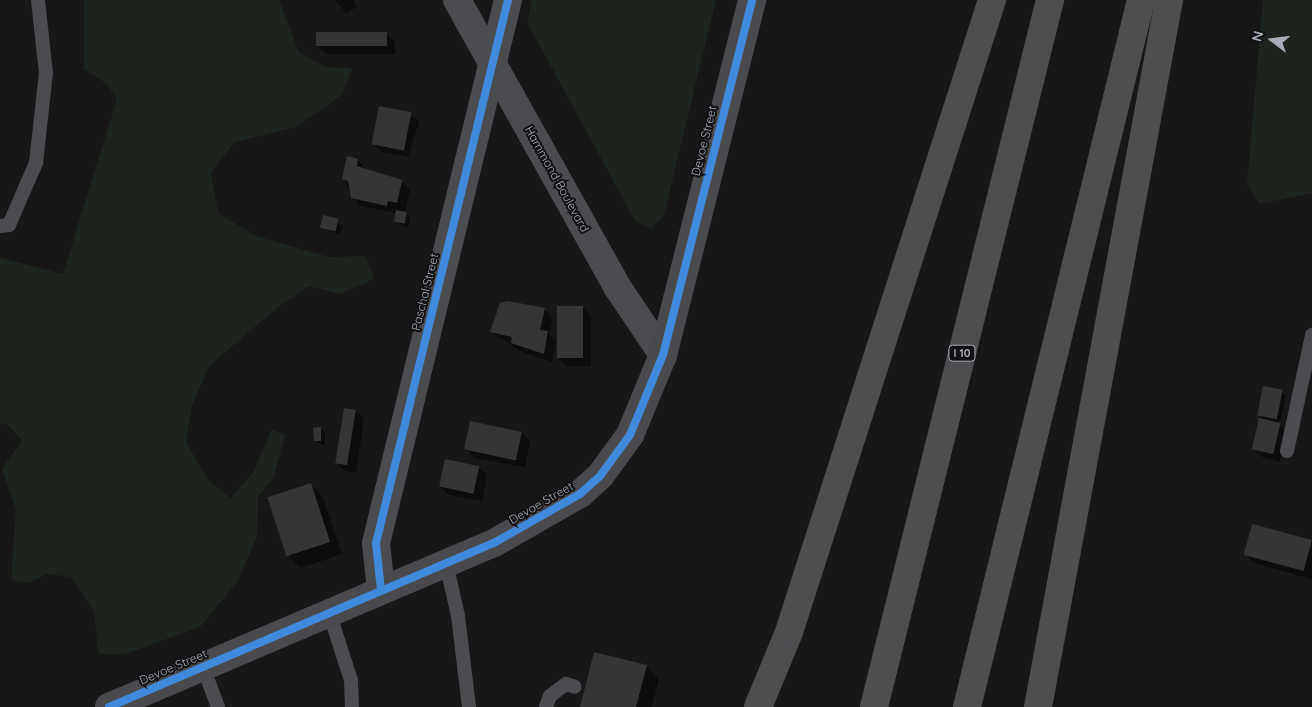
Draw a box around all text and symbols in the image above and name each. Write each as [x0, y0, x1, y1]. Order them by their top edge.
north arrow [1247, 15, 1297, 65]
text: N [1247, 29, 1268, 43]
street label: Devoe Street [688, 104, 720, 178]
street label: Hammond Boulevard [522, 123, 592, 235]
street label: Paschal Street [408, 252, 442, 332]
road number: I 10 [948, 344, 976, 362]
street label: Devoe Street [506, 479, 576, 527]
street label: Devoe Street [137, 646, 209, 688]

